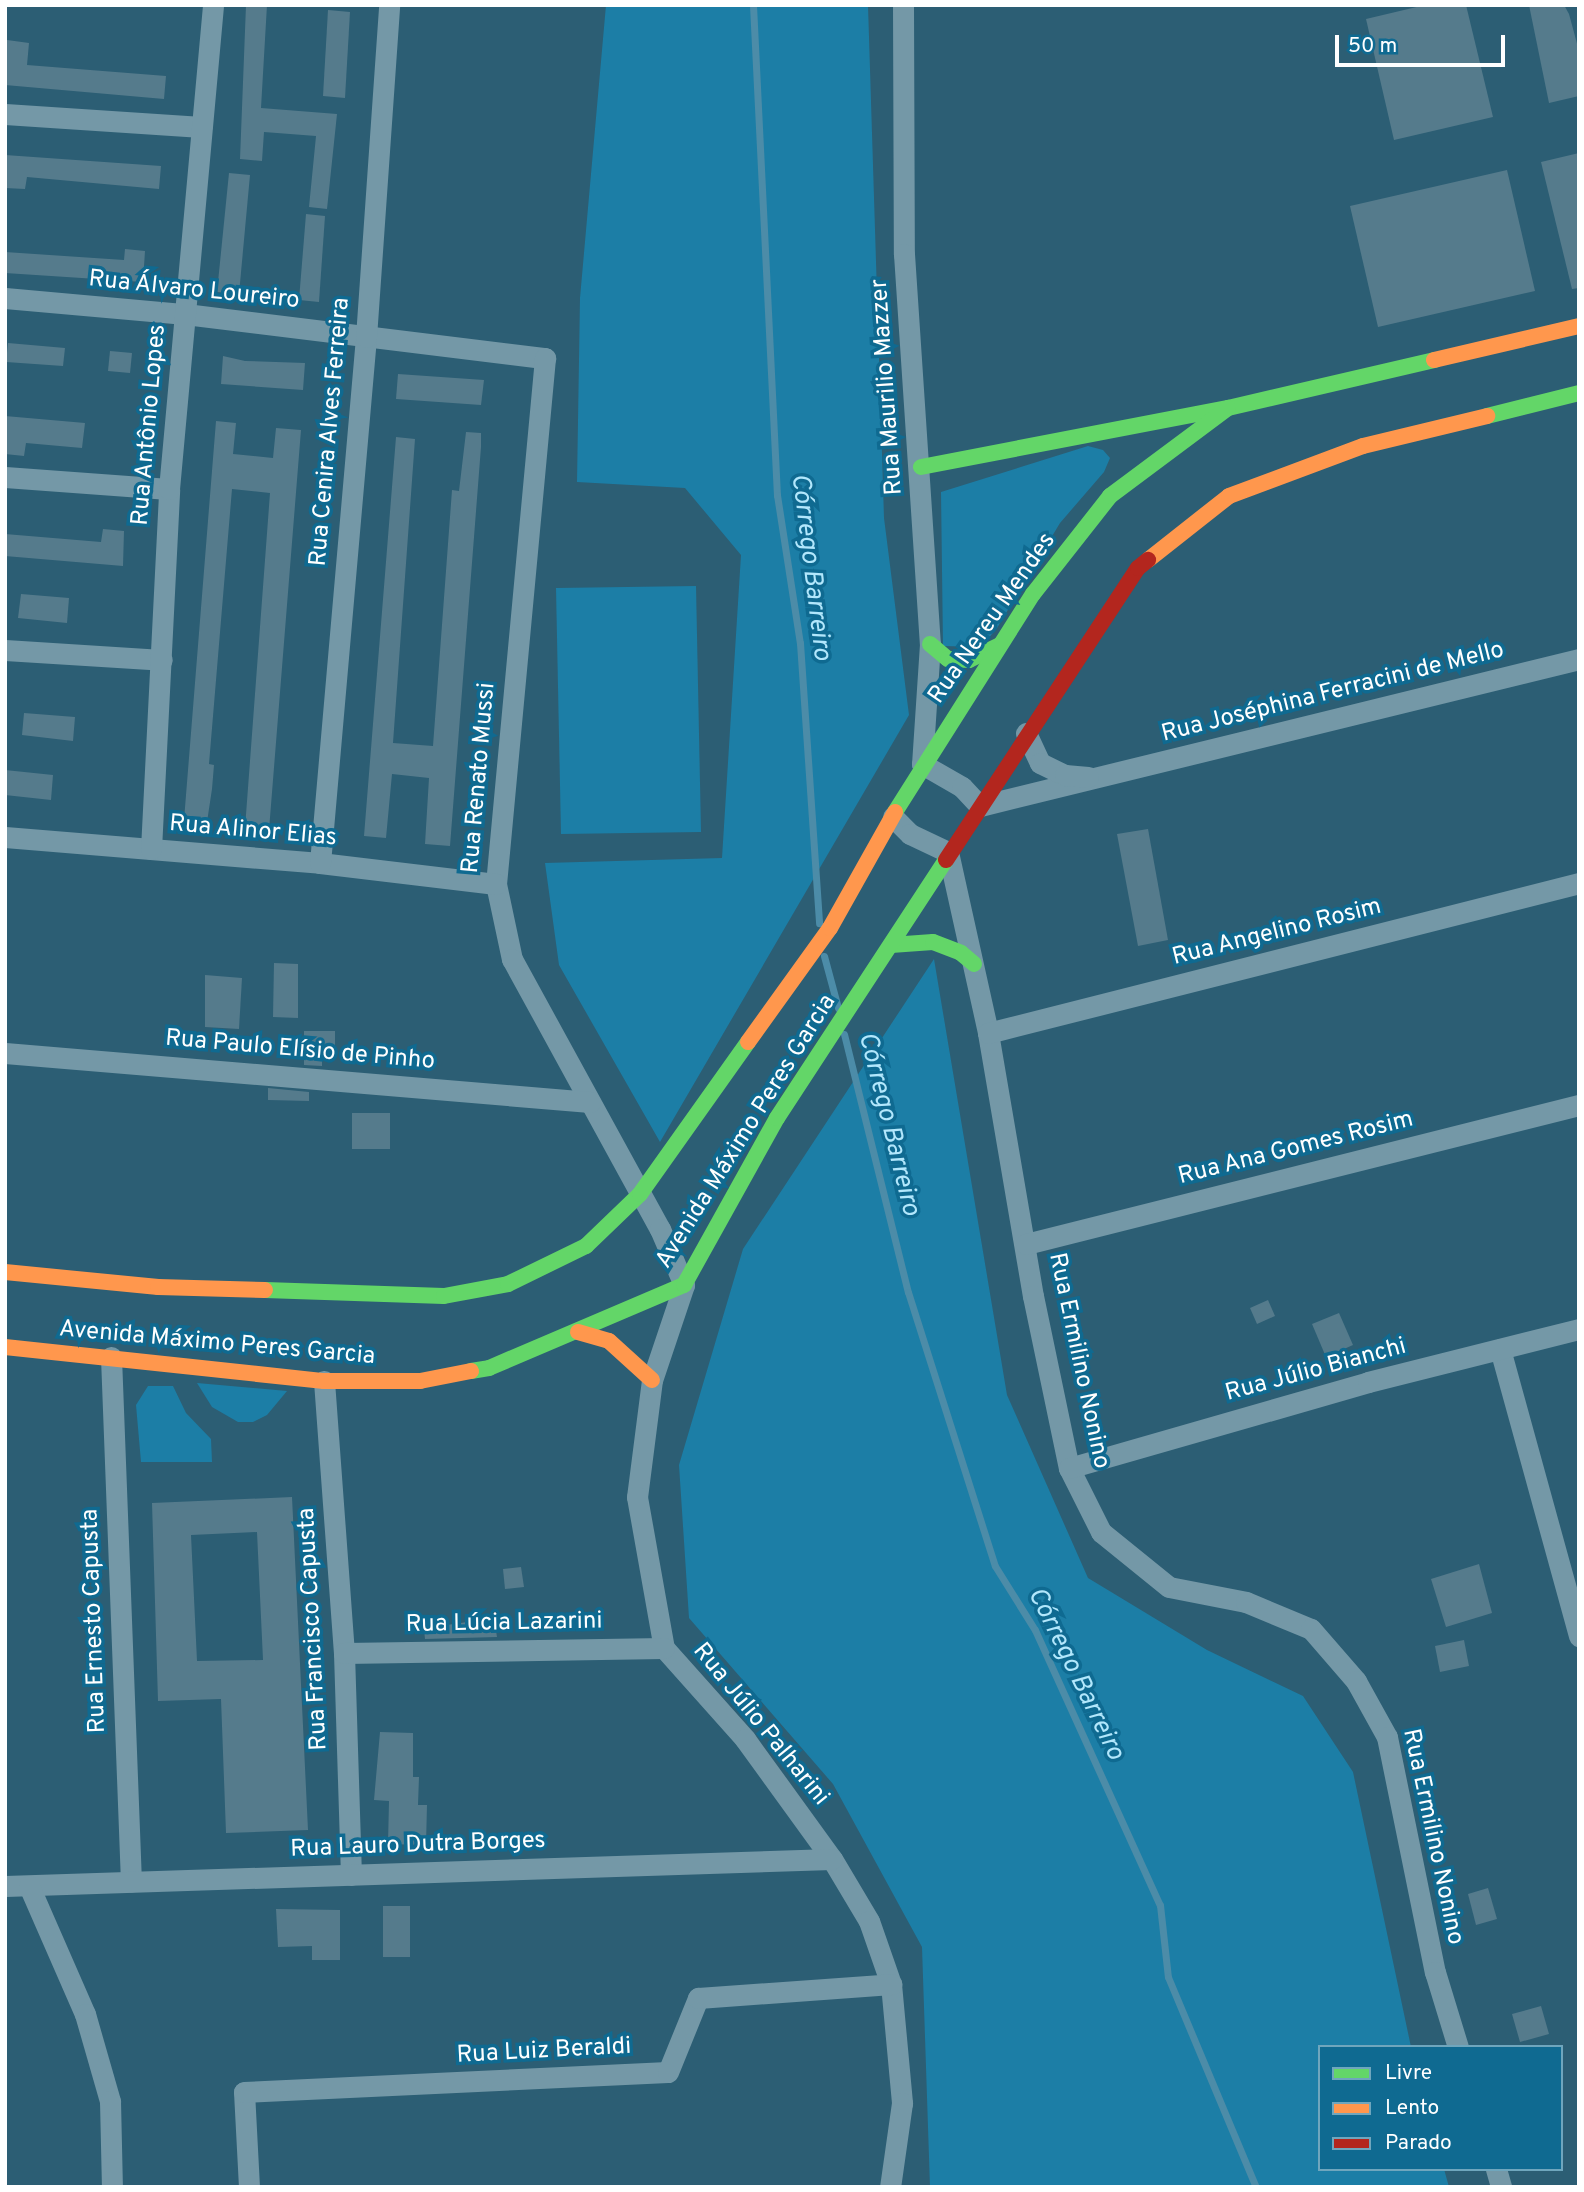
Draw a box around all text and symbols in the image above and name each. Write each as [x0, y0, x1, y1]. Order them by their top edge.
scale bar [1339, 21, 1509, 65]
text: 50 m [1348, 33, 1397, 60]
street label: Rua Álvaro Loureiro [87, 266, 301, 316]
street label: Rua Maurilio Mazzer [866, 278, 910, 496]
street label: Rua Cenira Alves Ferreira [305, 296, 357, 568]
street label: Rua Antônio Lopes [127, 323, 173, 527]
water label: Córrego Barreiro [783, 472, 837, 662]
street label: Rua Nereu Mendes [923, 528, 1063, 710]
street label: Rua Joséphina Ferracini de Mello [1159, 636, 1507, 750]
street label: Rua Renato Mussi [457, 681, 503, 875]
street label: Rua Alinor Elias [168, 810, 338, 854]
street label: Rua Angelino Rosim [1169, 893, 1385, 973]
street label: Avenida Máximo Peres Garcia [651, 990, 843, 1274]
street label: Rua Paulo Elísio de Pinho [164, 1025, 436, 1077]
water label: Córrego Barreiro [850, 1029, 926, 1219]
street label: Rua Ana Gomes Rosim [1175, 1106, 1417, 1192]
street label: Rua Ermilino Nonino [1041, 1250, 1115, 1472]
street label: Avenida Máximo Peres Garcia [58, 1316, 376, 1372]
street label: Rua Júlio Bianchi [1223, 1333, 1409, 1409]
street label: Rua Francisco Capusta [293, 1507, 335, 1751]
street label: Rua Ernesto Capusta [77, 1508, 113, 1734]
water label: Córrego Barreiro [1020, 1583, 1130, 1765]
street label: Rua Lúcia Lazarini [405, 1608, 603, 1640]
street label: Rua Júlio Palharini [686, 1638, 834, 1812]
street label: Rua Ermilino Nonino [1395, 1726, 1469, 1948]
street label: Rua Lauro Dutra Borges [290, 1827, 546, 1865]
street label: Rua Luiz Beraldi [456, 2033, 632, 2071]
legend [1318, 2045, 1563, 2171]
text: Livre [1385, 2060, 1432, 2087]
text: Lento [1385, 2095, 1439, 2122]
text: Parado [1385, 2130, 1452, 2157]

